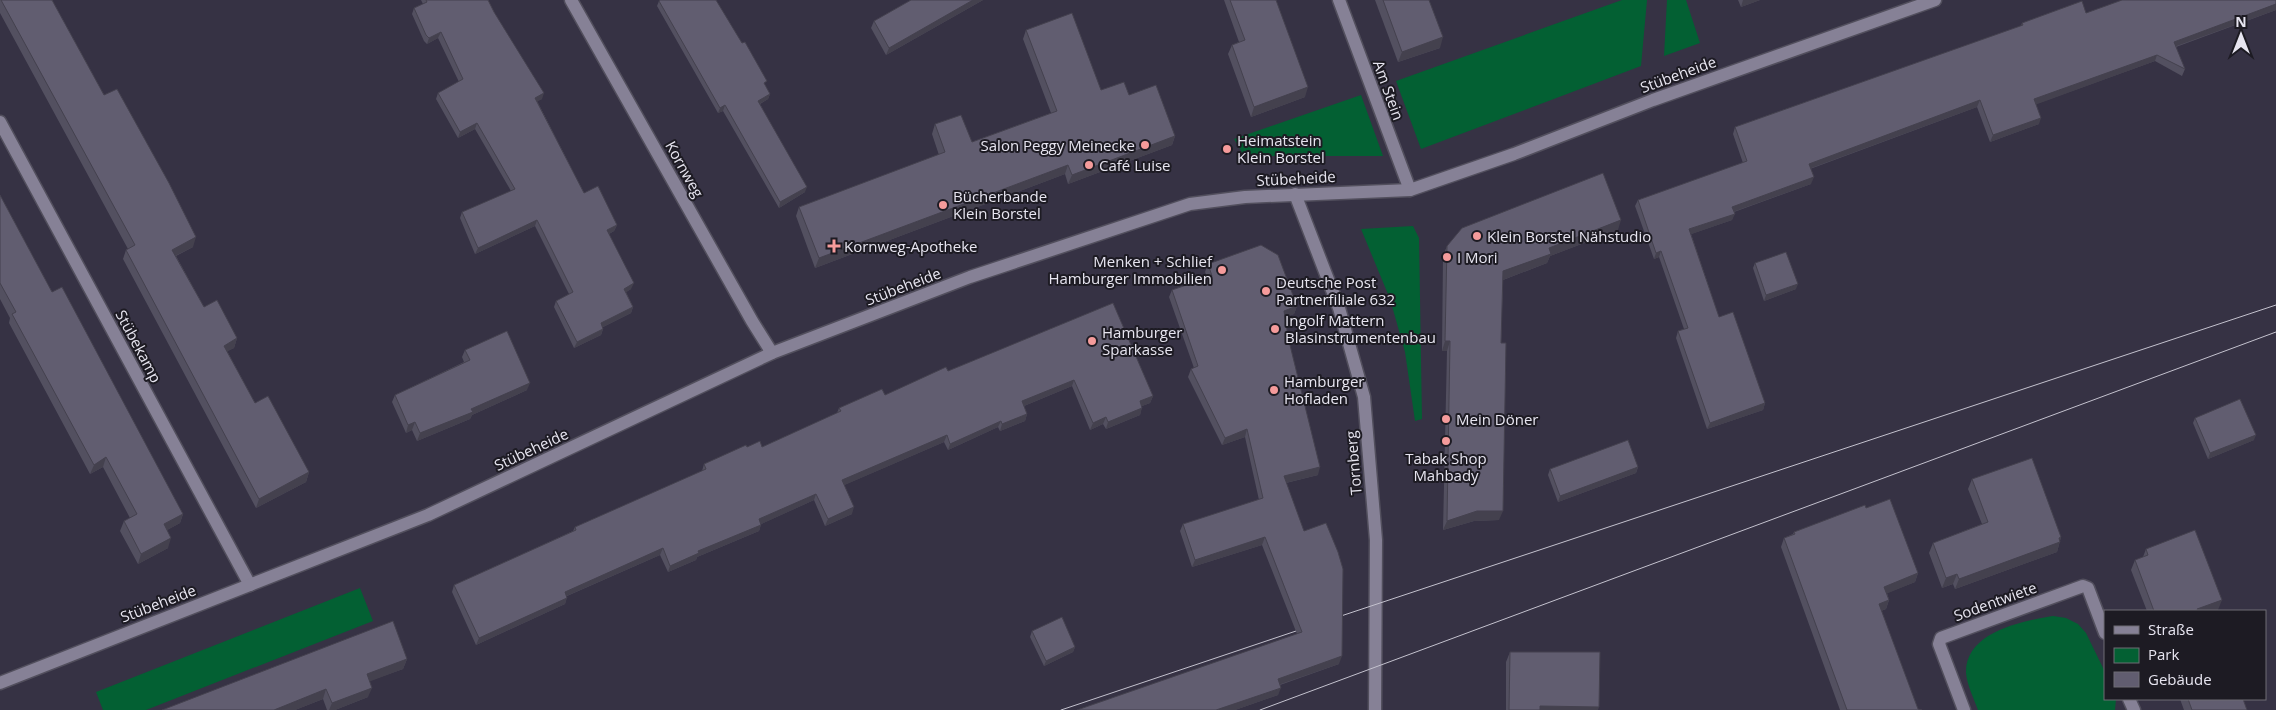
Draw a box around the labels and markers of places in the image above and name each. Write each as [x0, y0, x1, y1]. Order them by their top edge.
place label: Heimatstein Klein Borstel [1237, 130, 1325, 167]
place label: Salon Peggy Meinecke [981, 135, 1135, 155]
marker: Salon Peggy Meinecke [1139, 139, 1151, 151]
marker: Heimatstein Klein Borstel [1221, 143, 1233, 155]
place label: Café Luise [1099, 155, 1171, 175]
marker: Café Luise [1083, 159, 1095, 171]
place label: Bücherbande Klein Borstel [953, 186, 1047, 223]
marker: Bücherbande Klein Borstel [937, 199, 949, 211]
place label: Klein Borstel Nähstudio [1487, 226, 1651, 246]
marker: Klein Borstel Nähstudio [1471, 230, 1483, 242]
place label: Kornweg-Apotheke [844, 236, 978, 256]
marker: Kornweg-Apotheke [828, 240, 840, 252]
place label: I Mori [1457, 247, 1498, 267]
place label: Menken + Schlief Hamburger Immobilien [1048, 251, 1213, 288]
marker: I Mori [1441, 251, 1453, 263]
marker: Menken + Schlief Hamburger Immobilien [1216, 264, 1228, 276]
place label: Deutsche Post Partnerfiliale 632 [1276, 272, 1395, 309]
marker: Deutsche Post Partnerfiliale 632 [1260, 285, 1272, 297]
place label: Ingolf Mattern Blasinstrumentenbau [1285, 310, 1436, 347]
place label: Hamburger Sparkasse [1102, 322, 1183, 359]
marker: Ingolf Mattern Blasinstrumentenbau [1269, 323, 1281, 335]
marker: Hamburger Sparkasse [1086, 335, 1098, 347]
place label: Hamburger Hofladen [1284, 371, 1365, 408]
marker: Hamburger Hofladen [1268, 384, 1280, 396]
place label: Mein Döner [1456, 409, 1538, 429]
marker: Mein Döner [1440, 413, 1452, 425]
marker: Tabak Shop Mahbady [1440, 435, 1452, 447]
place label: Tabak Shop Mahbady [1405, 448, 1487, 485]

